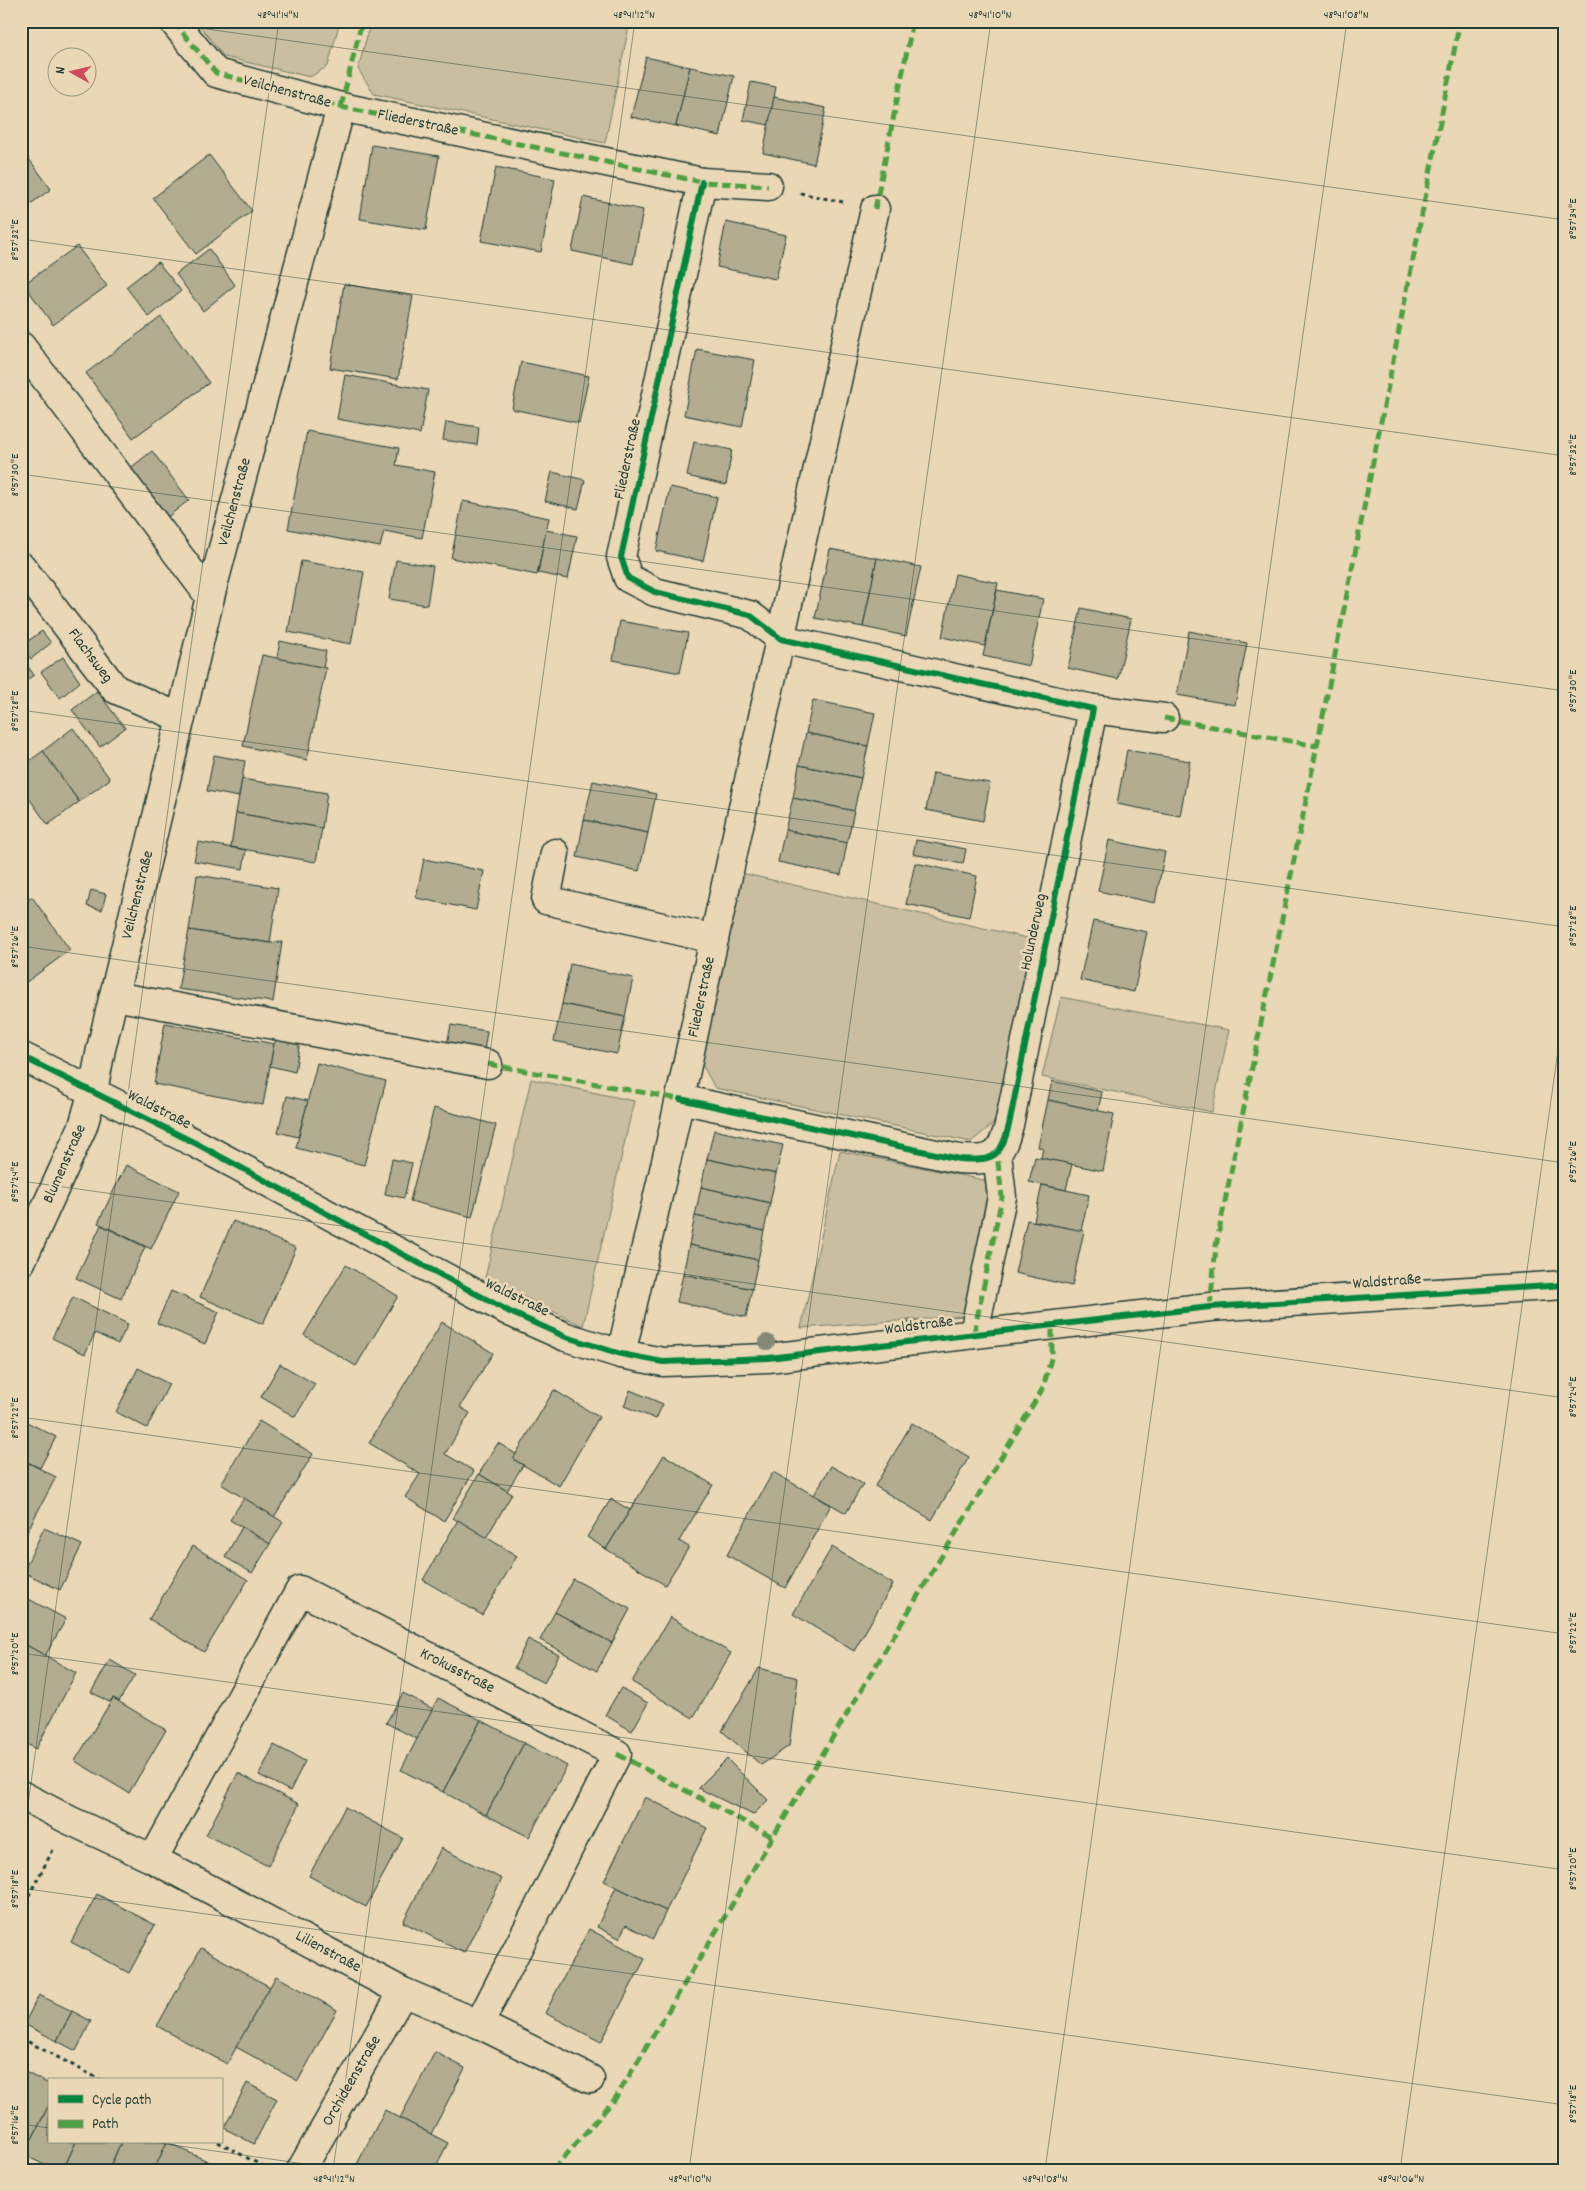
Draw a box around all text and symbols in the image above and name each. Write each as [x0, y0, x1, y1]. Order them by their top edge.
text: 48°41'14"N [257, 7, 299, 24]
text: 48°41'12"N [613, 7, 655, 24]
text: 48°41'10"N [969, 7, 1012, 24]
text: 48°41'08"N [1323, 7, 1369, 24]
north arrow [48, 48, 98, 98]
text: N [51, 66, 72, 75]
street label: Veilchenstraße [240, 69, 334, 115]
street label: Fliederstraße [375, 103, 461, 143]
text: 8°57'34"E [1565, 198, 1582, 240]
text: 8°57'32"E [7, 219, 24, 261]
street label: Fliederstraße [608, 416, 648, 502]
text: 8°57'32"E [1565, 434, 1582, 476]
text: 8°57'30"E [7, 453, 24, 496]
street label: Veilchenstraße [212, 455, 258, 549]
street label: Flachsweg [62, 624, 118, 688]
text: 8°57'30"E [1565, 669, 1582, 712]
text: 8°57'28"E [7, 690, 24, 731]
street label: Veilchenstraße [116, 848, 160, 942]
street label: Holunderweg [1015, 891, 1053, 973]
text: 8°57'28"E [1565, 905, 1582, 946]
text: 8°57'26"E [7, 925, 24, 968]
street label: Fliederstraße [682, 954, 722, 1040]
street label: Waldstraße [123, 1084, 195, 1136]
street label: Blumenstraße [37, 1121, 93, 1207]
text: 8°57'26"E [1565, 1140, 1582, 1183]
text: 8°57'24"E [7, 1161, 24, 1203]
street label: Waldstraße [1352, 1268, 1422, 1296]
street label: Waldstraße [481, 1273, 553, 1323]
street label: Waldstraße [883, 1310, 955, 1342]
text: 8°57'24"E [1565, 1376, 1582, 1418]
text: 8°57'22"E [7, 1397, 24, 1439]
text: 8°57'22"E [1565, 1612, 1582, 1654]
text: 8°57'20"E [7, 1632, 24, 1675]
street label: Krokusstraße [416, 1642, 498, 1700]
text: 8°57'20"E [1565, 1847, 1582, 1890]
text: 8°57'18"E [7, 1869, 24, 1908]
street label: Lilienstraße [291, 1925, 365, 1979]
street label: Orchideenstraße [317, 2031, 387, 2131]
legend [48, 2078, 222, 2144]
text: 8°57'18"E [1565, 2084, 1582, 2123]
text: Cycle path [92, 2090, 152, 2112]
text: 8°57'16"E [7, 2105, 24, 2145]
text: Path [92, 2114, 118, 2136]
text: 48°41'12"N [313, 2171, 355, 2188]
text: 48°41'10"N [669, 2171, 712, 2188]
text: 48°41'08"N [1022, 2171, 1068, 2188]
text: 48°41'06"N [1378, 2171, 1424, 2188]

